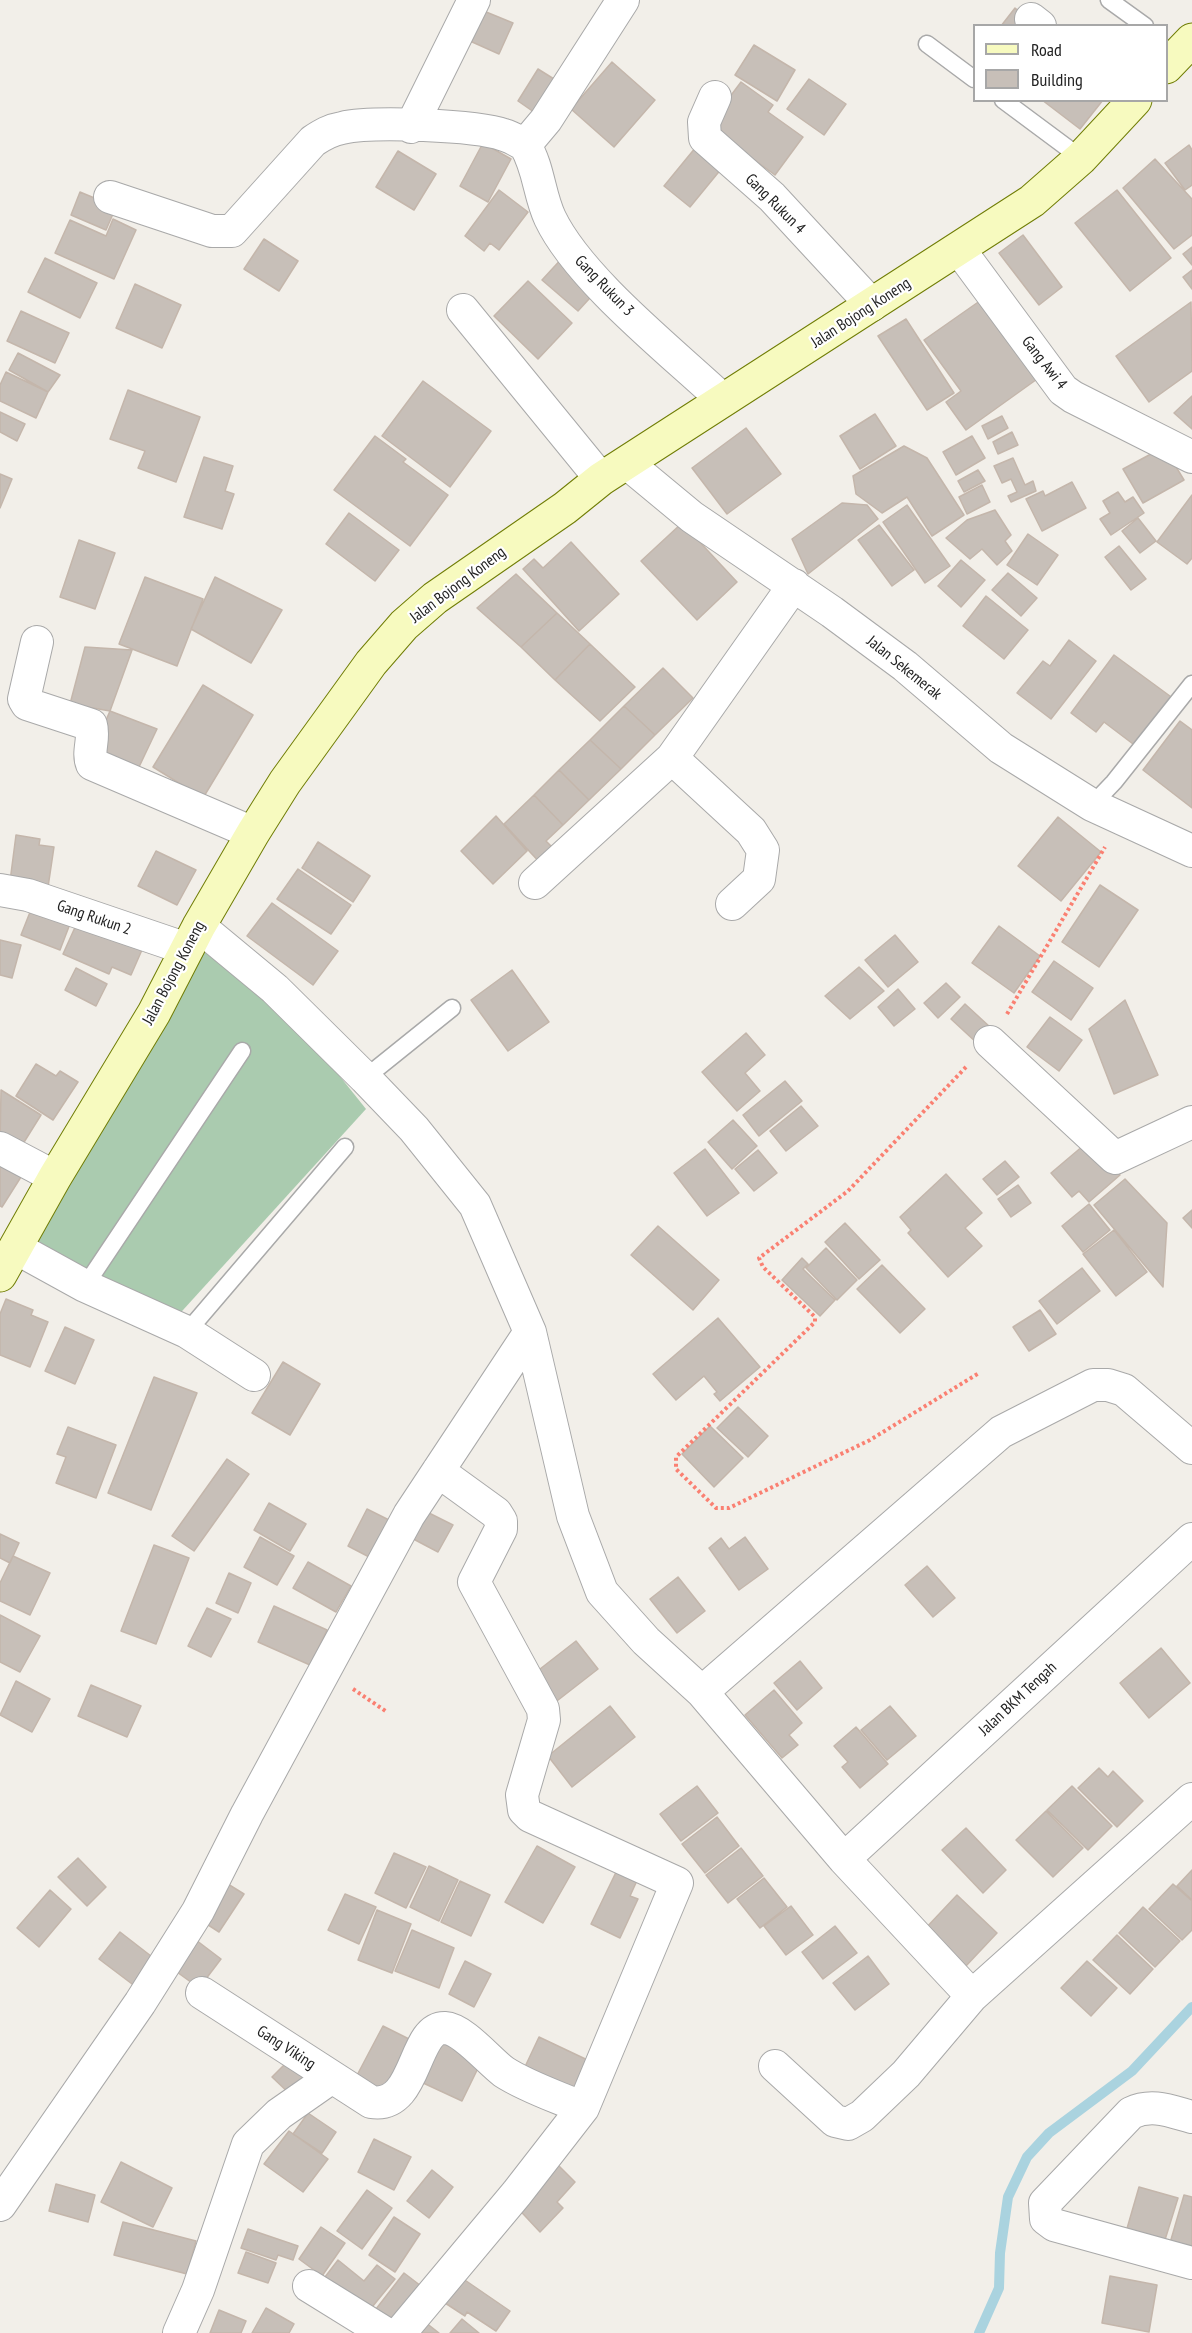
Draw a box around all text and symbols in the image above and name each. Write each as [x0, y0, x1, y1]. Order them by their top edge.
legend [973, 24, 1168, 102]
text: Road [1031, 38, 1062, 61]
text: Building [1031, 68, 1083, 91]
street label: Gang Rukun 4 [741, 170, 809, 238]
street label: Gang Rukun 3 [570, 252, 638, 320]
street label: Jalan Bojong Koneng [808, 274, 914, 352]
street label: Gang Awi 4 [1017, 333, 1071, 393]
street label: Jalan Bojong Koneng [406, 543, 510, 627]
street label: Jalan Sekemerak [863, 632, 945, 704]
street label: Gang Rukun 2 [54, 896, 134, 940]
street label: Jalan Bojong Koneng [139, 918, 209, 1028]
street label: Jalan BKM Tengah [975, 1658, 1061, 1740]
street label: Gang Viking [253, 2022, 319, 2074]

